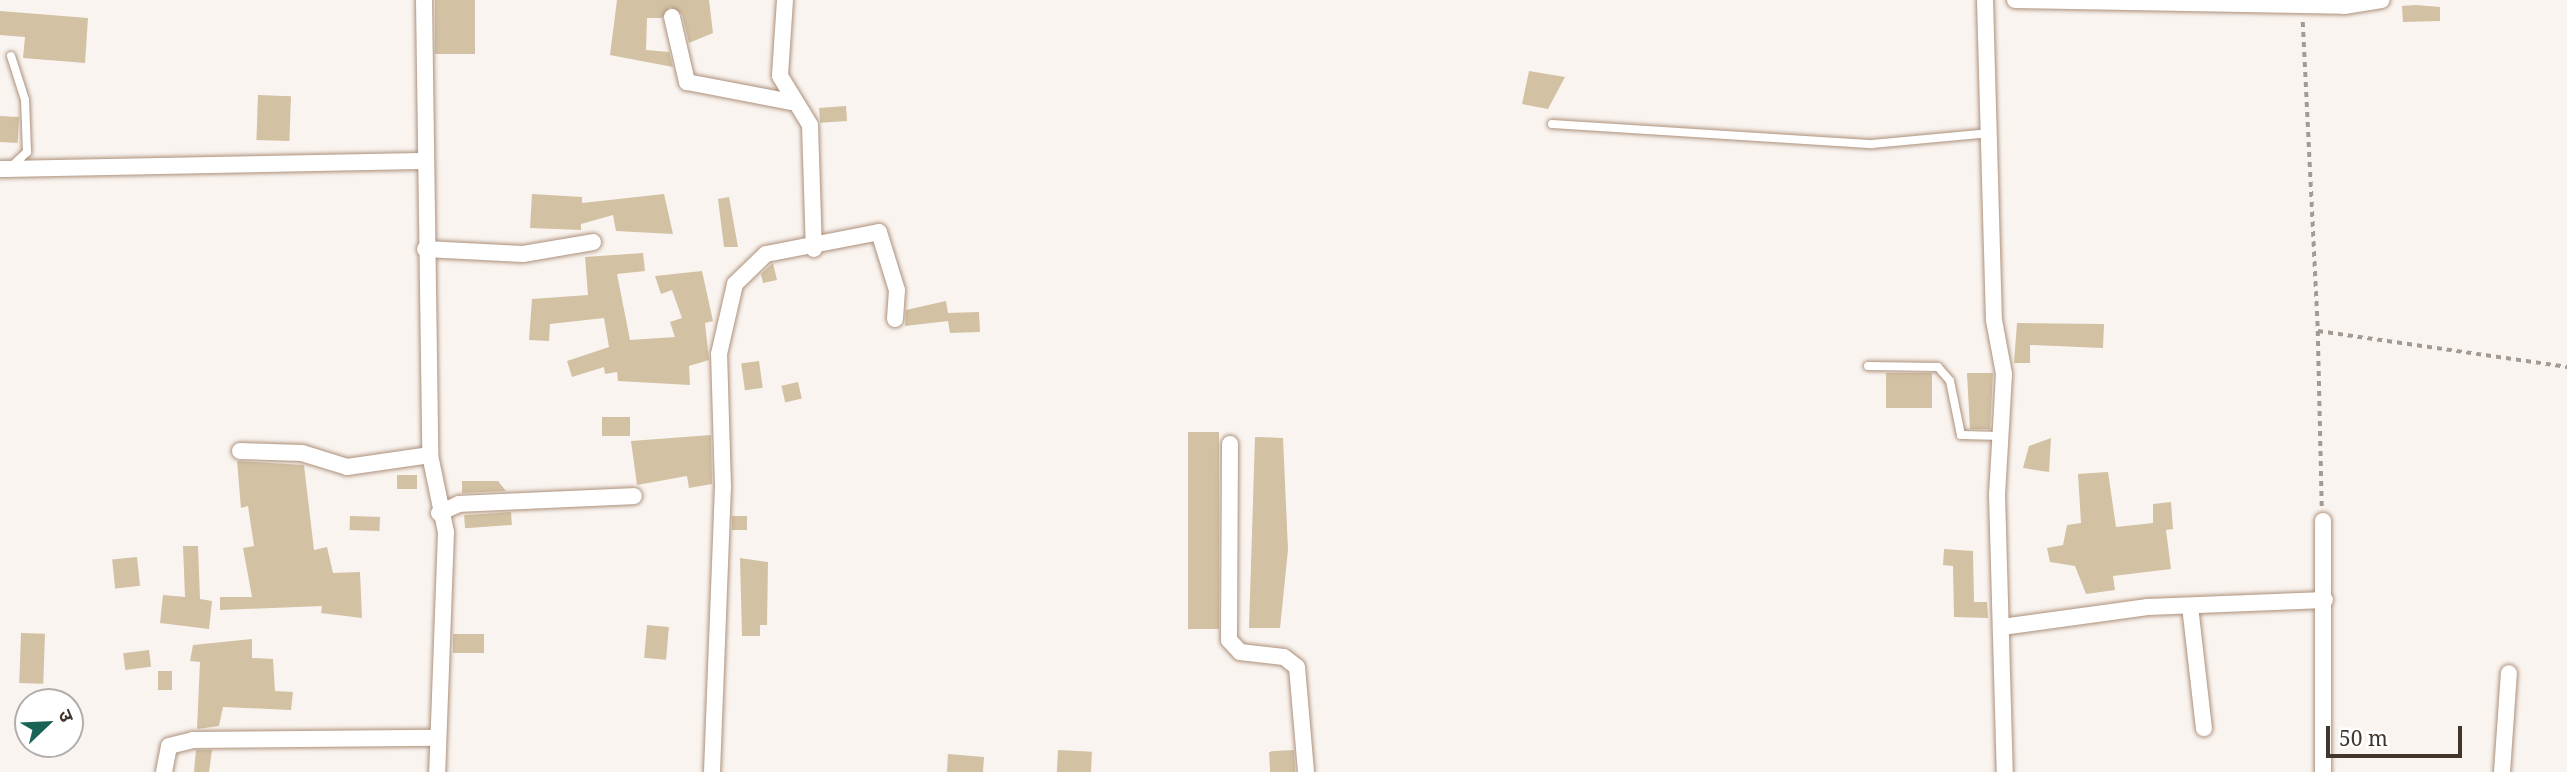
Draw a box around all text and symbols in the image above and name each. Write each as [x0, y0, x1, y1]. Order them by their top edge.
north arrow [14, 688, 84, 758]
text: उ [52, 705, 81, 726]
scale bar [2329, 712, 2466, 756]
text: 50 m [2339, 724, 2388, 752]

